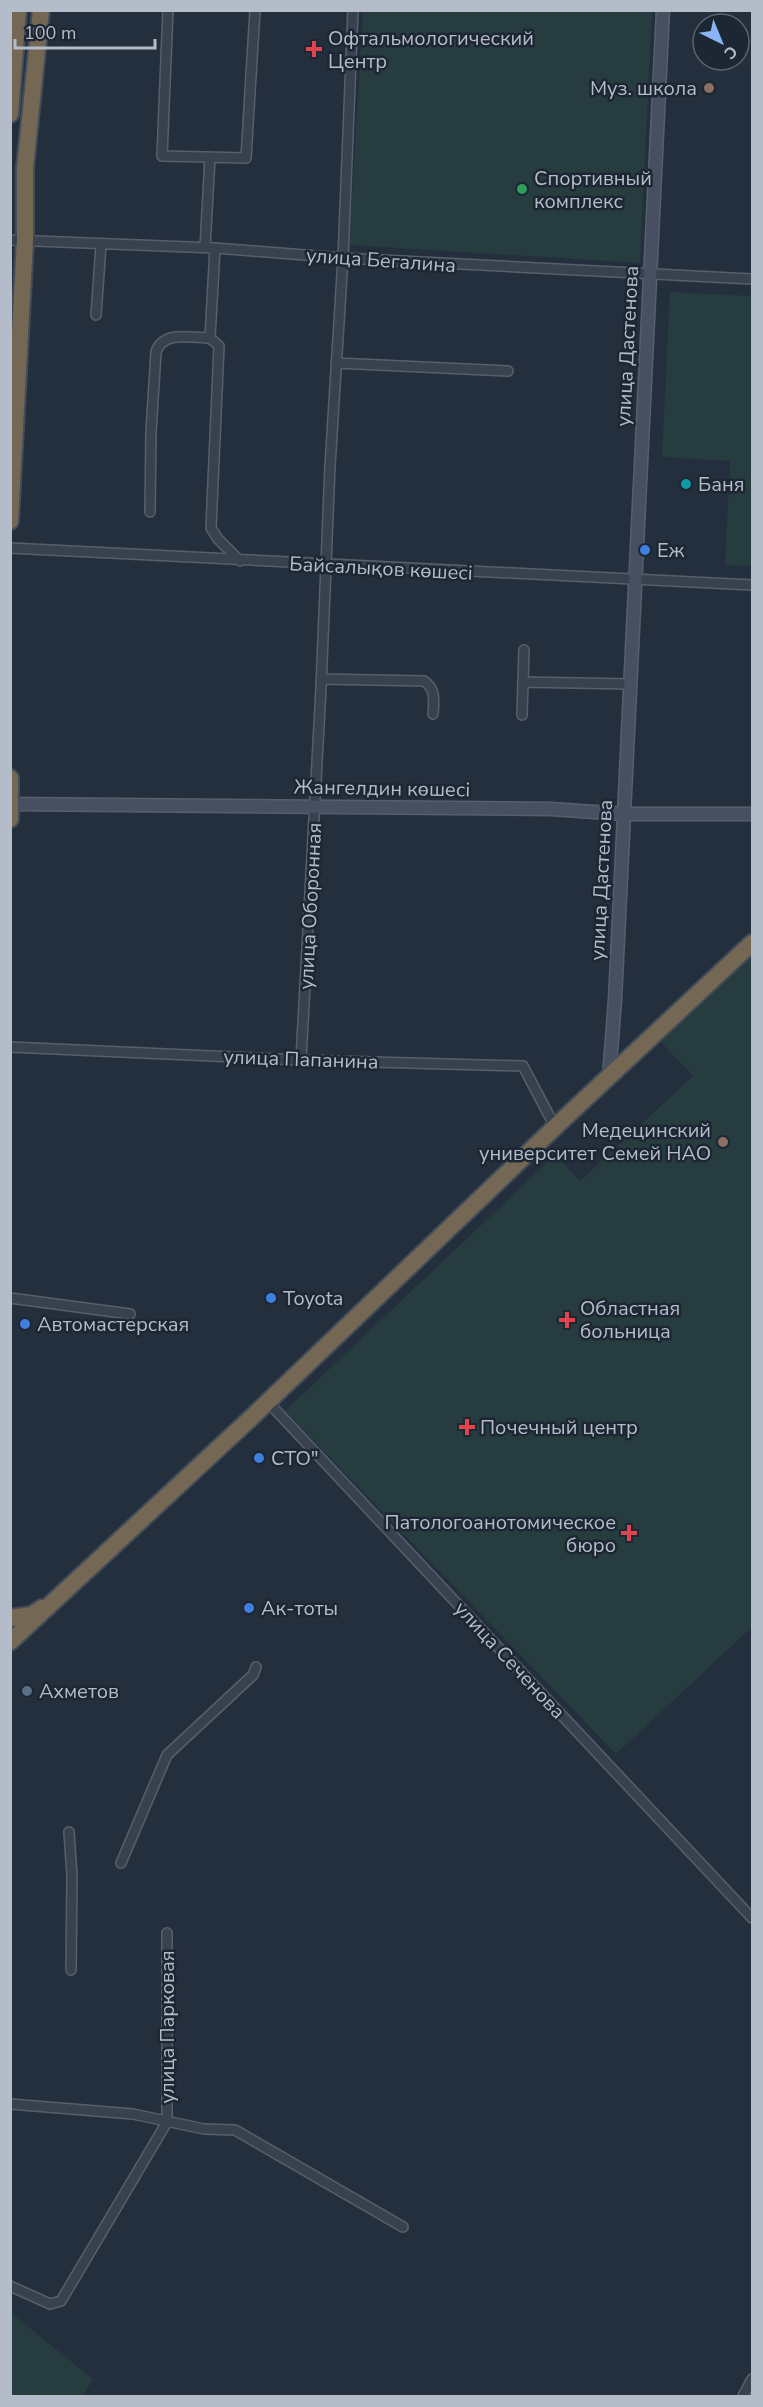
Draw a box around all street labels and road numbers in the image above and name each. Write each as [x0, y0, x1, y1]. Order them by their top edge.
street label: улица Бегалина [305, 242, 457, 279]
street label: улица Дастенова [610, 265, 645, 427]
street label: Байсалықов көшесі [289, 550, 473, 587]
street label: Жангелдин көшесі [294, 773, 470, 804]
street label: улица Дастенова [584, 799, 619, 961]
street label: улица Оборонная [293, 822, 328, 990]
street label: улица Папанина [223, 1043, 379, 1076]
street label: улица Сеченова [448, 1596, 571, 1725]
street label: улица Парковая [154, 1950, 181, 2104]

